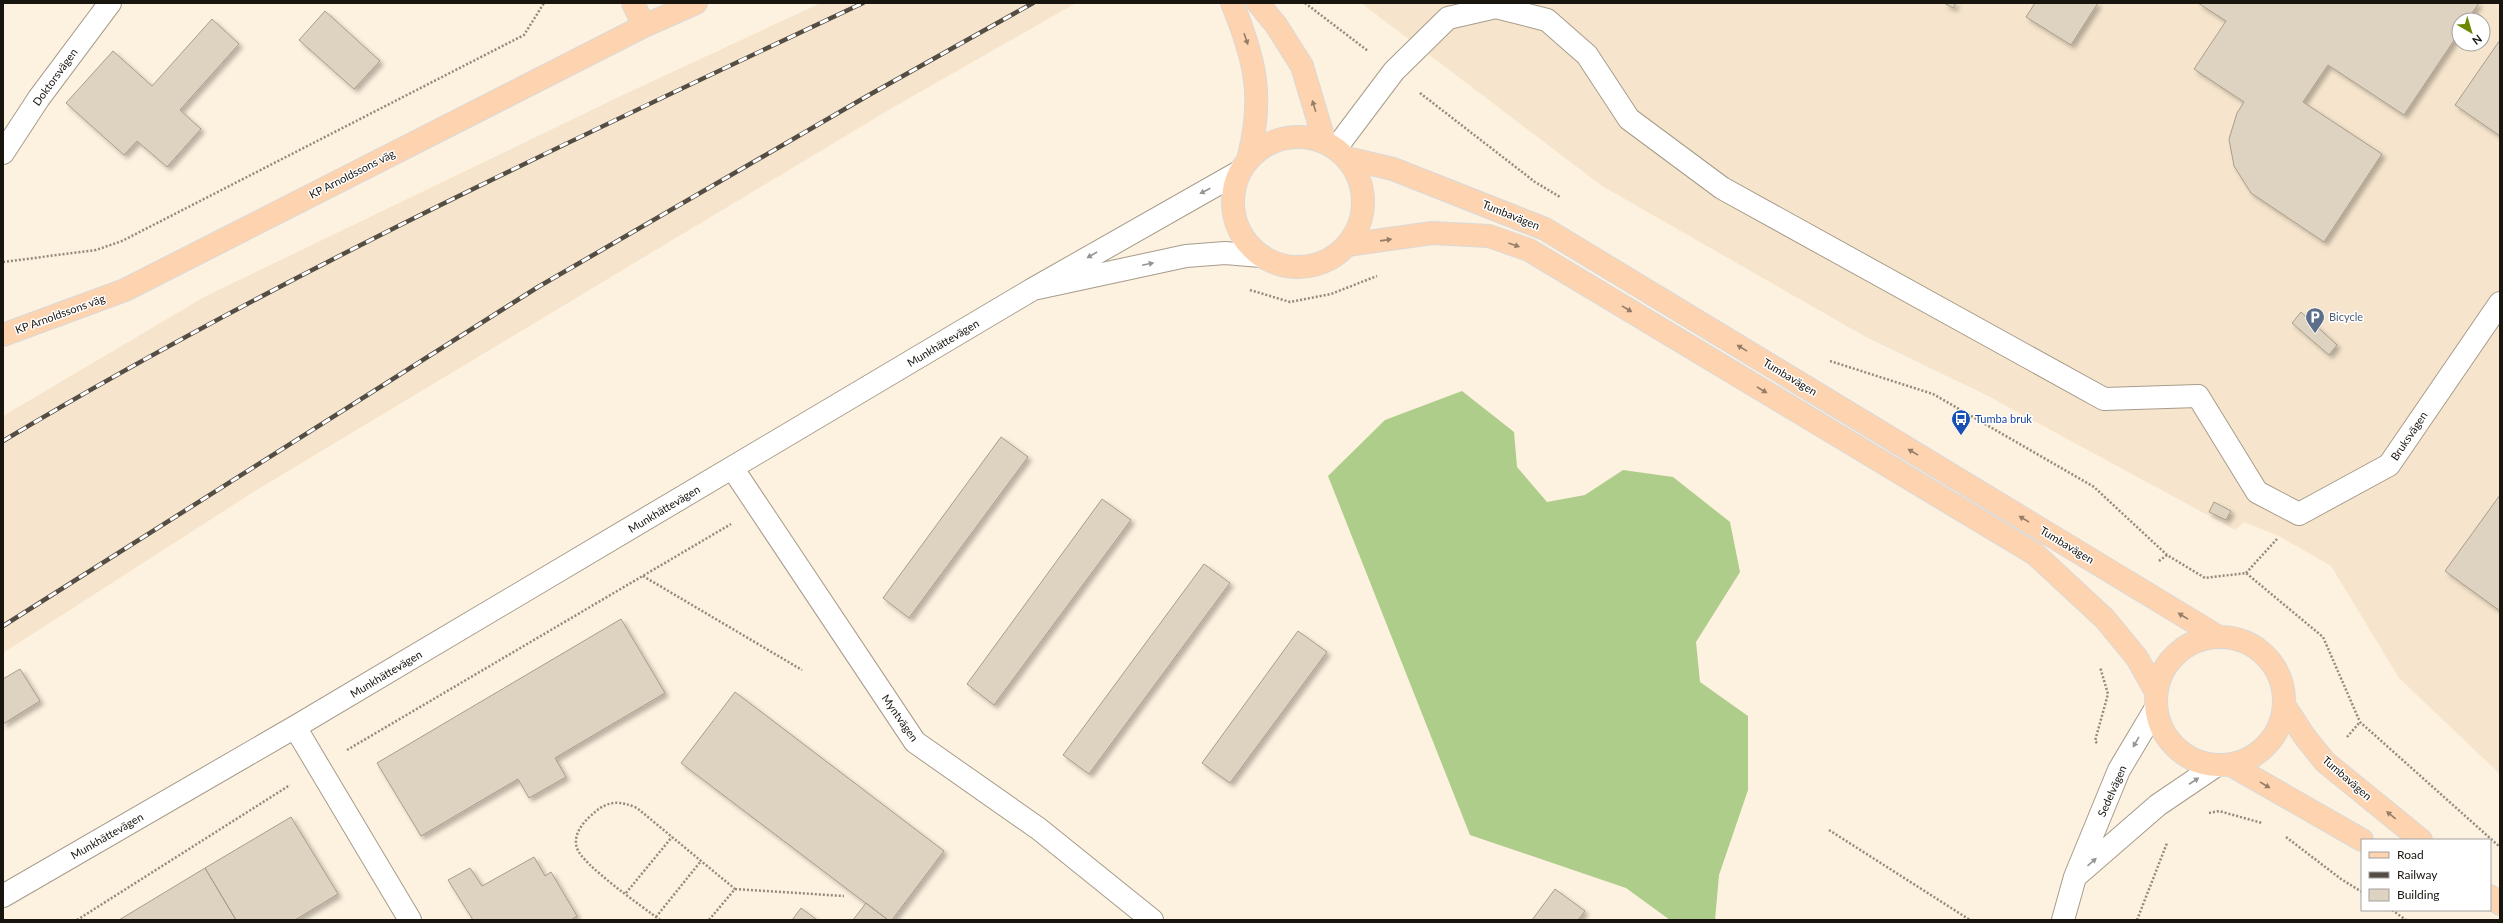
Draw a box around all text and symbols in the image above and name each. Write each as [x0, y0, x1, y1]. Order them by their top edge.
north arrow [2451, 12, 2491, 52]
text: N [2470, 33, 2485, 48]
one-way arrow [1243, 34, 1249, 46]
street label: Doktorsvägen [29, 46, 80, 108]
one-way arrow [1311, 99, 1317, 111]
street label: KP Arnoldssons väg [307, 146, 397, 201]
one-way arrow [1199, 188, 1211, 194]
street label: Tumbavägen [1481, 197, 1542, 232]
one-way arrow [1380, 237, 1392, 243]
one-way arrow [1508, 242, 1520, 248]
one-way arrow [1086, 251, 1098, 258]
one-way arrow [1142, 261, 1154, 267]
street label: KP Arnoldssons väg [13, 291, 107, 336]
one-way arrow [1621, 305, 1633, 312]
parking icon: Bicycle [2304, 306, 2326, 334]
place label: Bicycle [2329, 310, 2363, 323]
street label: Munkhättevägen [905, 316, 981, 369]
one-way arrow [1737, 344, 1747, 352]
street label: Tumbavägen [1761, 355, 1820, 398]
one-way arrow [1756, 387, 1768, 394]
bus stop icon: Tumba bruk [1950, 408, 1972, 436]
street label: Bruksvägen [2388, 409, 2430, 463]
place label: Tumba bruk [1975, 412, 2032, 425]
one-way arrow [1907, 448, 1919, 455]
street label: Munkhättevägen [626, 482, 702, 535]
one-way arrow [2019, 515, 2029, 523]
street label: Tumbavägen [2038, 523, 2097, 566]
one-way arrow [2177, 612, 2189, 619]
street label: Munkhättevägen [348, 647, 424, 700]
street label: Myntvägen [879, 692, 921, 744]
one-way arrow [2132, 736, 2139, 748]
street label: Tumbavägen [2320, 753, 2374, 802]
street label: Sedelvägen [2094, 763, 2129, 819]
one-way arrow [2188, 777, 2200, 784]
one-way arrow [2259, 782, 2271, 789]
street label: Munkhättevägen [68, 810, 145, 862]
one-way arrow [2386, 811, 2397, 820]
legend [2361, 839, 2491, 911]
text: Road [2397, 847, 2424, 862]
one-way arrow [2087, 857, 2098, 866]
text: Railway [2397, 867, 2438, 882]
text: Building [2397, 887, 2440, 902]

